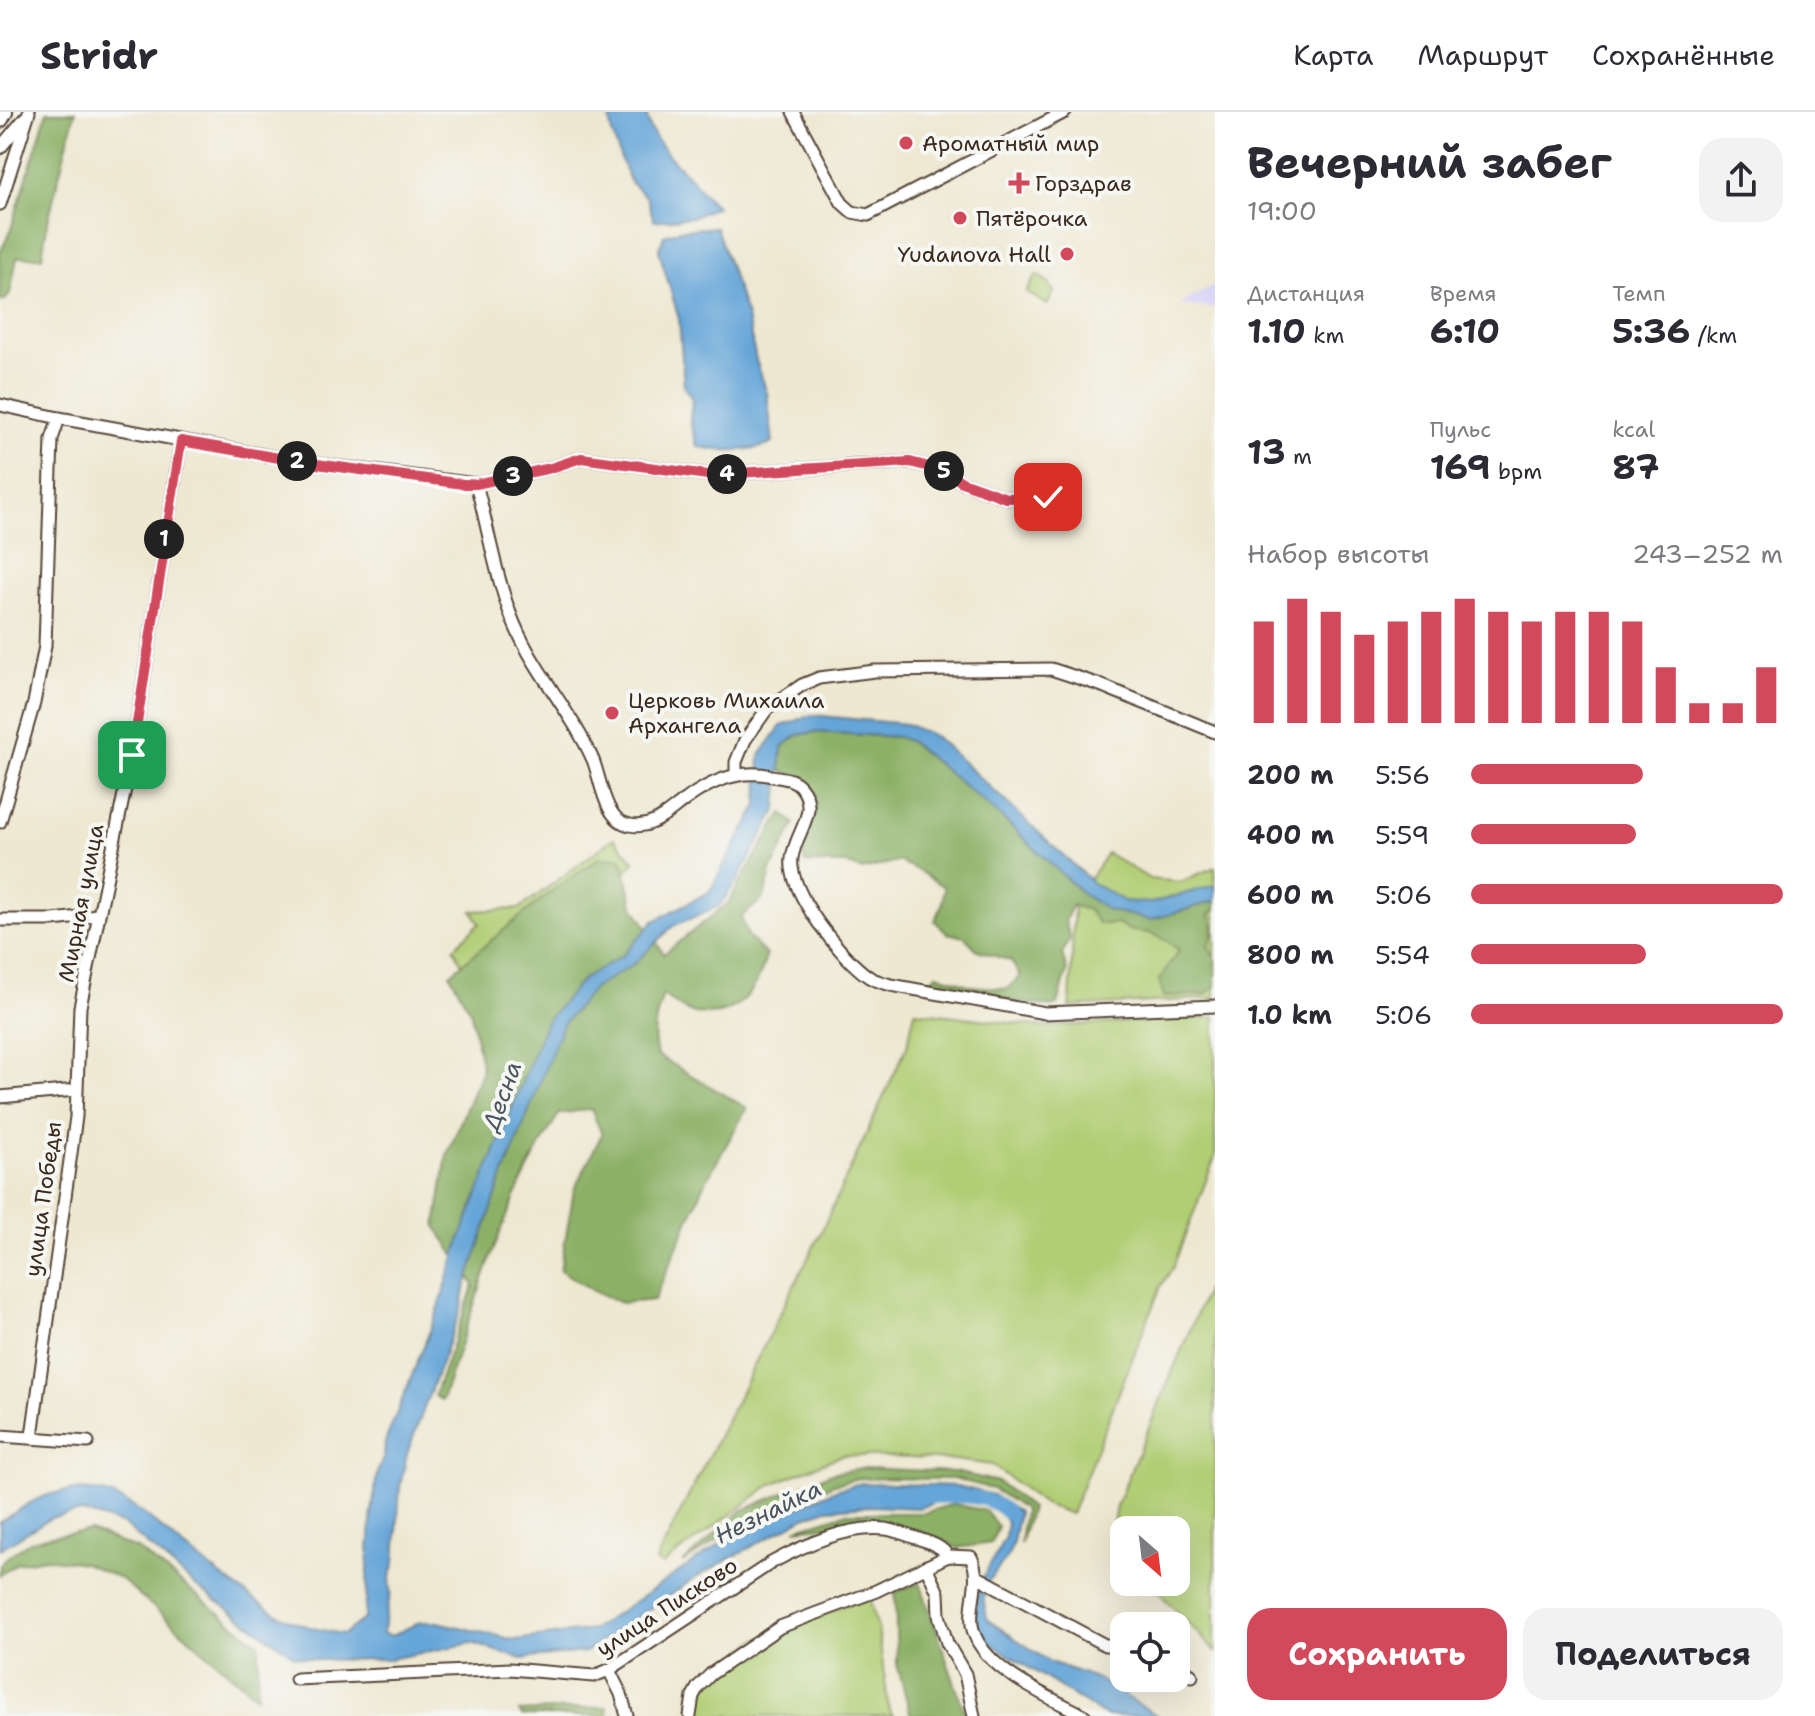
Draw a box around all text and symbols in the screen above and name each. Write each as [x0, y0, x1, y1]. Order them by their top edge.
text: Stridr [40, 30, 158, 81]
text: Карта [1293, 36, 1373, 74]
text: Маршрут [1417, 36, 1548, 74]
text: Сохранённые [1592, 36, 1775, 74]
place label: Ароматный мир [922, 129, 1099, 158]
text: Вечерний забег [1247, 133, 1612, 192]
marker: Ароматный мир [897, 134, 915, 152]
button: share [1699, 138, 1783, 222]
place label: Горздрав [1035, 169, 1132, 198]
marker: Горздрав [1010, 174, 1028, 192]
text: 19:00 [1247, 193, 1317, 228]
place label: Пятёрочка [976, 204, 1088, 233]
marker: Пятёрочка [951, 209, 969, 227]
place label: Yudanova Hall [898, 240, 1051, 269]
marker: Yudanova Hall [1058, 245, 1076, 263]
text: Дистанция [1247, 279, 1365, 308]
text: Время [1430, 279, 1497, 308]
text: Темп [1612, 279, 1666, 308]
text: 1.10 [1247, 308, 1306, 354]
text: 6:10 [1430, 308, 1500, 354]
text: 5:36 [1612, 308, 1690, 354]
text: km [1306, 321, 1344, 350]
text: /km [1690, 321, 1737, 350]
text: Пульс [1430, 415, 1491, 444]
text: kcal [1612, 415, 1655, 444]
text: 13 [1247, 429, 1286, 475]
pin: 2 [277, 441, 317, 481]
text: m [1286, 442, 1312, 471]
text: 169 [1430, 444, 1491, 490]
text: 87 [1612, 444, 1659, 490]
text: 2 [289, 446, 305, 475]
pin: 5 [924, 451, 964, 491]
pin: 4 [707, 454, 747, 494]
pin: 3 [493, 456, 533, 496]
text: 5 [937, 456, 951, 485]
text: bpm [1491, 457, 1542, 486]
text: 4 [719, 459, 735, 488]
text: 3 [505, 461, 521, 490]
pin [1014, 463, 1082, 531]
icon: check [1026, 475, 1070, 519]
pin: 1 [144, 519, 184, 559]
text: 1 [159, 524, 169, 553]
text: Набор высоты [1247, 536, 1429, 571]
text: 243–252 m [1632, 536, 1783, 571]
place label: Церковь Михаила Архангела [628, 686, 825, 740]
marker: Церковь Михаила Архангела [603, 704, 621, 722]
pin [98, 721, 166, 789]
icon: arrive [110, 733, 154, 777]
text: 200 m [1247, 757, 1334, 792]
text: 5:56 [1375, 757, 1430, 792]
text: 400 m [1247, 817, 1334, 852]
text: 5:59 [1375, 817, 1429, 852]
street label: Мирная улица [51, 821, 111, 985]
text: 600 m [1247, 877, 1334, 912]
text: 5:06 [1375, 877, 1432, 912]
text: 800 m [1247, 937, 1334, 972]
text: 5:54 [1375, 937, 1430, 972]
text: 1.0 km [1247, 997, 1332, 1032]
text: 5:06 [1375, 997, 1432, 1032]
water label: Десна [474, 1057, 529, 1137]
street label: улица Победы [18, 1120, 68, 1278]
water label: Незнайка [709, 1472, 827, 1552]
north arrow [1110, 1516, 1190, 1596]
map controls [1110, 1516, 1190, 1692]
street label: улица Писково [591, 1551, 743, 1663]
button: Сохранить [1247, 1608, 1507, 1700]
button: Поделиться [1523, 1608, 1783, 1700]
button: locate [1110, 1612, 1190, 1692]

